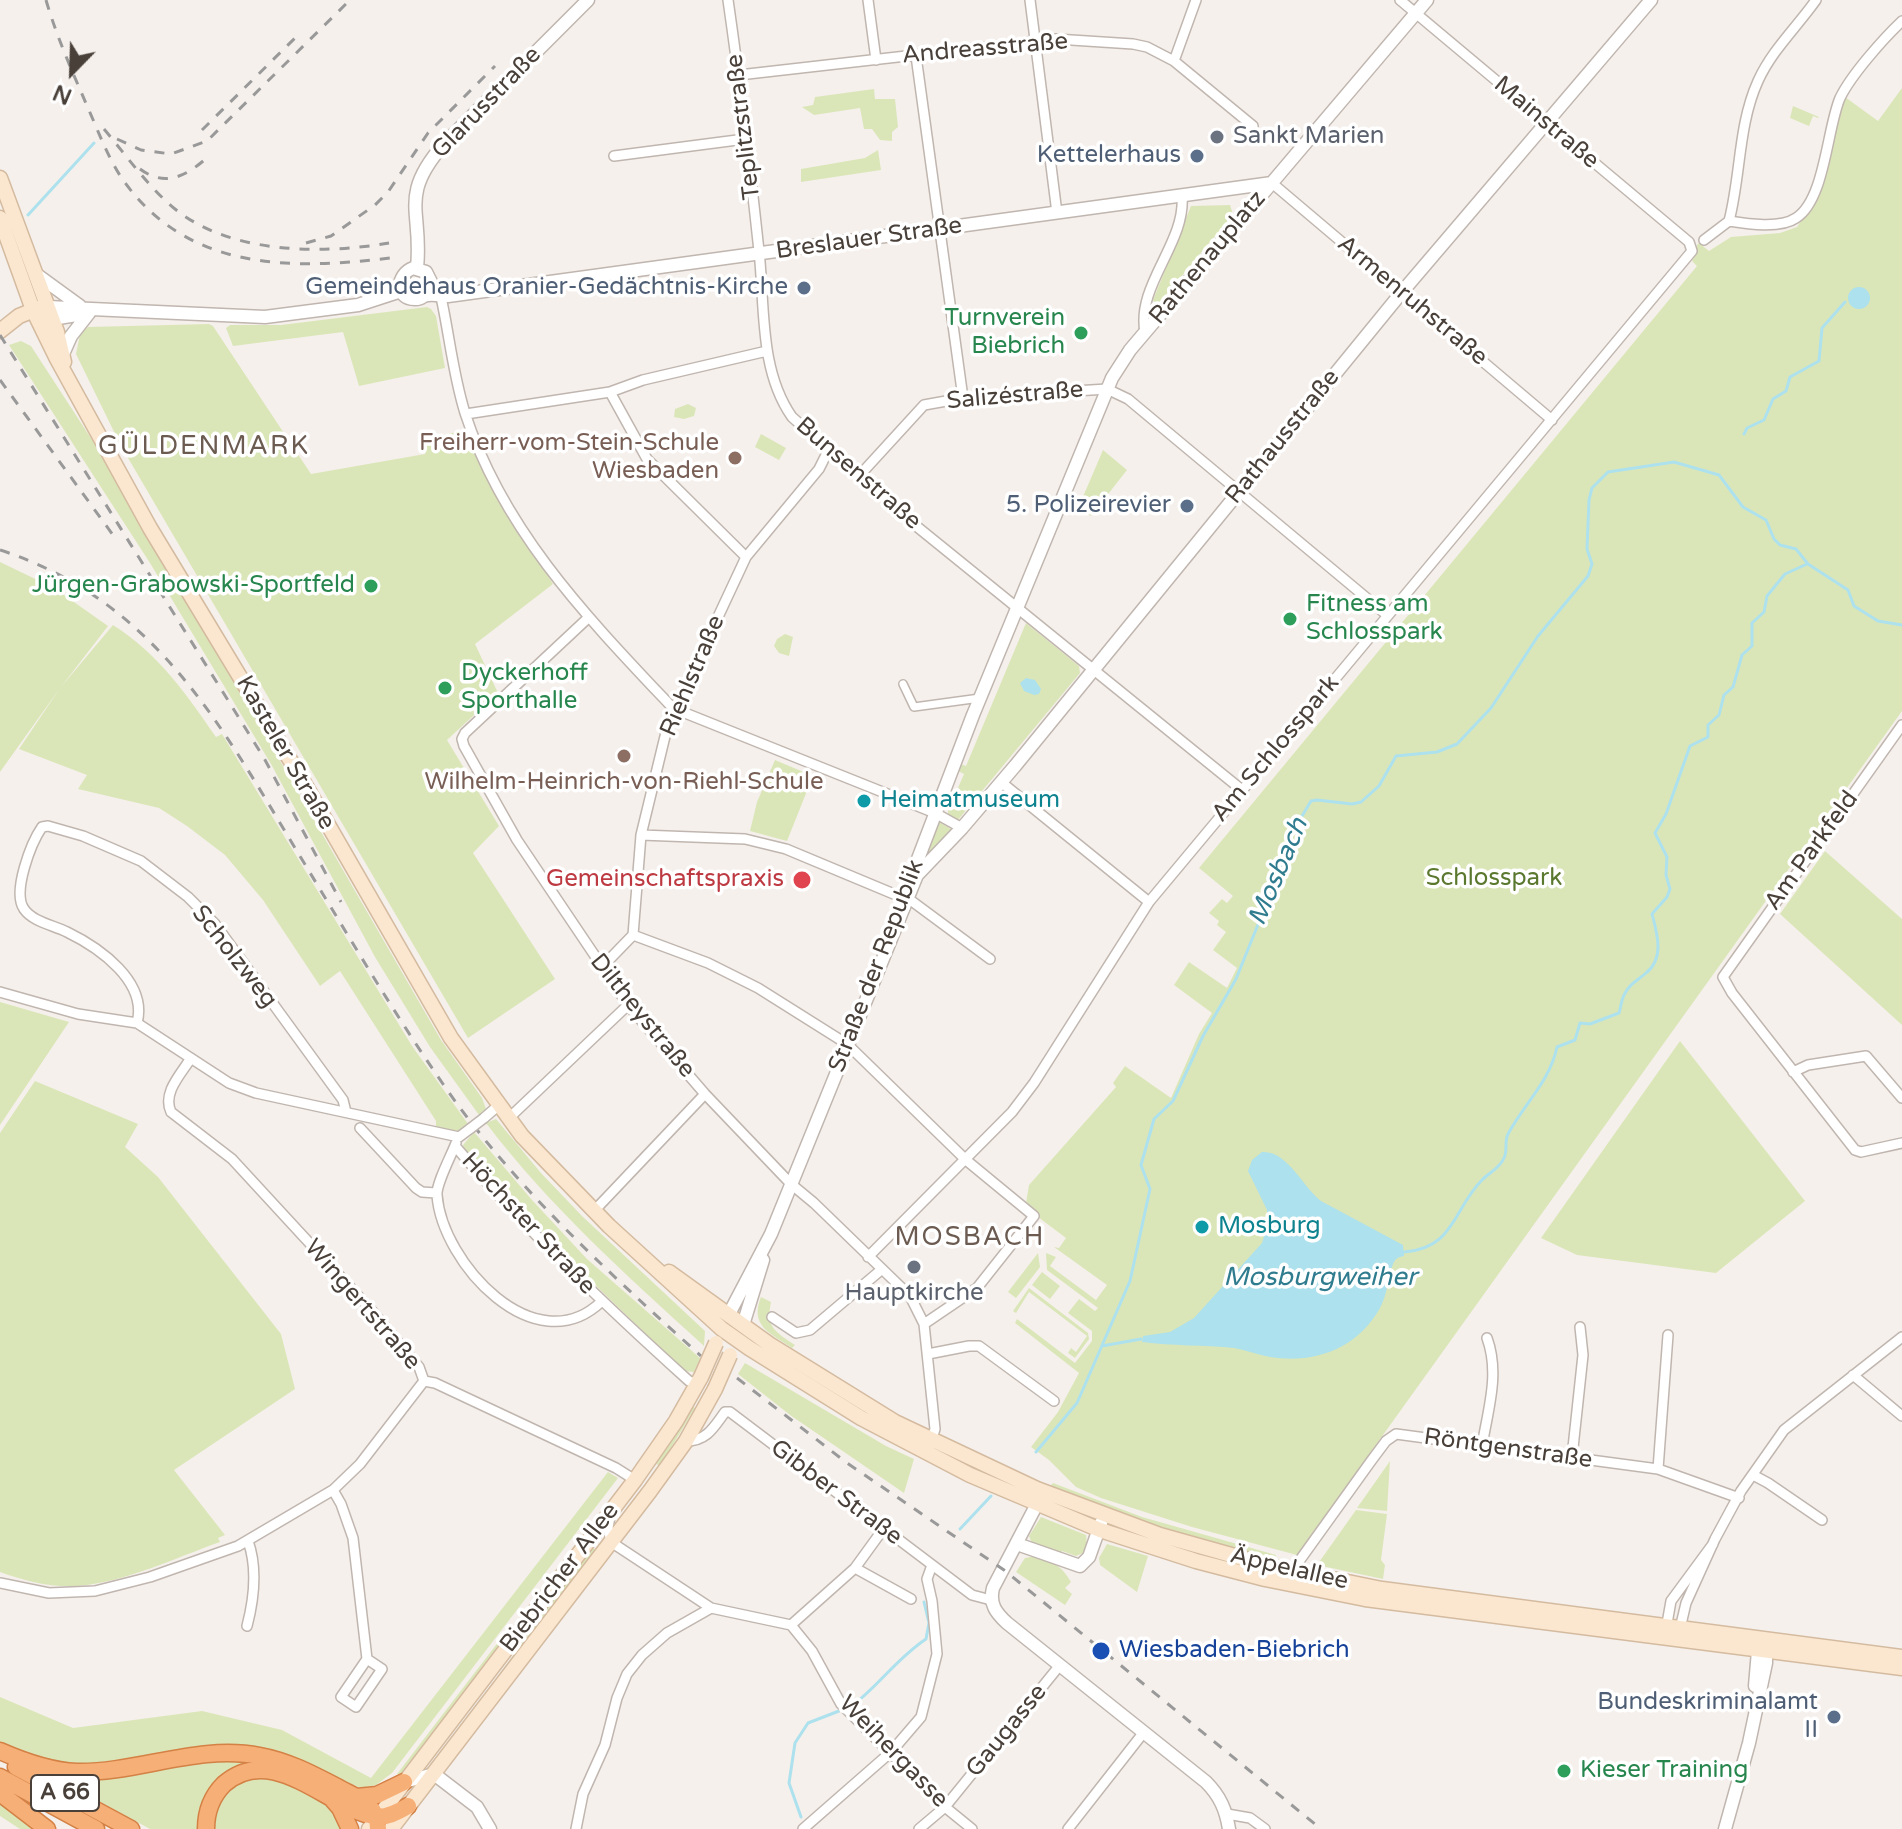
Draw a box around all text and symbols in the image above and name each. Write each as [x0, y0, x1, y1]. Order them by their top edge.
street label: Andreasstraße [901, 27, 1069, 71]
north arrow [32, 32, 112, 112]
street label: Glarusstraße [426, 41, 548, 165]
street label: Teplitzstraße [721, 53, 767, 201]
street label: Mainstraße [1487, 71, 1605, 175]
text: N [49, 79, 76, 110]
place label: Sankt Marien [1233, 123, 1384, 151]
marker: Sankt Marien [1208, 128, 1226, 146]
place label: Kettelerhaus [1037, 142, 1181, 170]
marker: Kettelerhaus [1188, 147, 1206, 165]
street label: Rathenauplatz [1144, 185, 1272, 331]
street label: Breslauer Straße [774, 212, 964, 266]
street label: Armenruhstraße [1331, 230, 1493, 372]
place label: Gemeindehaus Oranier-Gedächtnis-Kirche [305, 274, 788, 302]
marker: Gemeindehaus Oranier-Gedächtnis-Kirche [795, 279, 813, 297]
place label: Turnverein Biebrich [944, 305, 1065, 361]
marker: Turnverein Biebrich [1072, 324, 1090, 342]
street label: Rathausstraße [1220, 364, 1346, 510]
street label: Salizéstraße [945, 376, 1085, 416]
street label: Bunsenstraße [789, 412, 927, 536]
place label: Freiherr-vom-Stein-Schule Wiesbaden [419, 430, 719, 486]
district label: GÜLDENMARK [98, 431, 310, 463]
marker: Freiherr-vom-Stein-Schule Wiesbaden [726, 449, 744, 467]
place label: 5. Polizeirevier [1006, 492, 1171, 520]
marker: 5. Polizeirevier [1178, 497, 1196, 515]
place label: Jürgen-Grabowski-Sportfeld [32, 572, 355, 600]
marker: Jürgen-Grabowski-Sportfeld [362, 577, 380, 595]
place label: Fitness am Schlosspark [1306, 591, 1443, 647]
marker: Fitness am Schlosspark [1281, 610, 1299, 628]
street label: Riehlstraße [655, 611, 731, 741]
place label: Dyckerhoff Sporthalle [461, 660, 588, 716]
street label: Am Schlosspark [1206, 670, 1346, 828]
street label: Kasteler Straße [229, 671, 341, 835]
marker: Dyckerhoff Sporthalle [436, 679, 454, 697]
marker: Wilhelm-Heinrich-von-Riehl-Schule [615, 747, 633, 765]
place label: Wilhelm-Heinrich-von-Riehl-Schule [424, 769, 824, 797]
street label: Am Parkfeld [1759, 786, 1865, 916]
place label: Heimatmuseum [880, 787, 1060, 815]
marker: Heimatmuseum [855, 792, 873, 810]
water label: Mosbach [1242, 814, 1316, 930]
street label: Straße der Republik [823, 856, 931, 1076]
park label: Schlosspark [1426, 865, 1562, 893]
place label: Gemeinschaftspraxis [546, 866, 784, 894]
marker: Gemeinschaftspraxis [791, 869, 813, 891]
street label: Scholzweg [185, 900, 283, 1014]
street label: Diltheystraße [583, 948, 701, 1084]
street label: Höchster Straße [455, 1147, 601, 1301]
place label: Mosburg [1218, 1213, 1321, 1241]
marker: Mosburg [1193, 1218, 1211, 1236]
district label: MOSBACH [895, 1222, 1045, 1254]
street label: Wingertstraße [298, 1234, 426, 1376]
marker: Hauptkirche [905, 1258, 923, 1276]
water label: Mosburgweiher [1223, 1262, 1417, 1294]
place label: Hauptkirche [844, 1280, 984, 1308]
street label: Röntgenstraße [1422, 1423, 1594, 1475]
street label: Gibber Straße [764, 1434, 908, 1552]
street label: Biebricher Allee [494, 1498, 626, 1658]
street label: Äppelallee [1227, 1541, 1351, 1597]
place label: Wiesbaden-Biebrich [1119, 1637, 1350, 1665]
marker: Wiesbaden-Biebrich [1090, 1640, 1112, 1662]
street label: Gaugasse [961, 1679, 1053, 1783]
place label: Bundeskriminalamt II [1597, 1689, 1818, 1745]
street label: Weihergasse [832, 1690, 954, 1814]
marker: Bundeskriminalamt II [1825, 1708, 1843, 1726]
place label: Kieser Training [1580, 1757, 1748, 1785]
marker: Kieser Training [1555, 1762, 1573, 1780]
road number: A 66 [31, 1775, 99, 1811]

